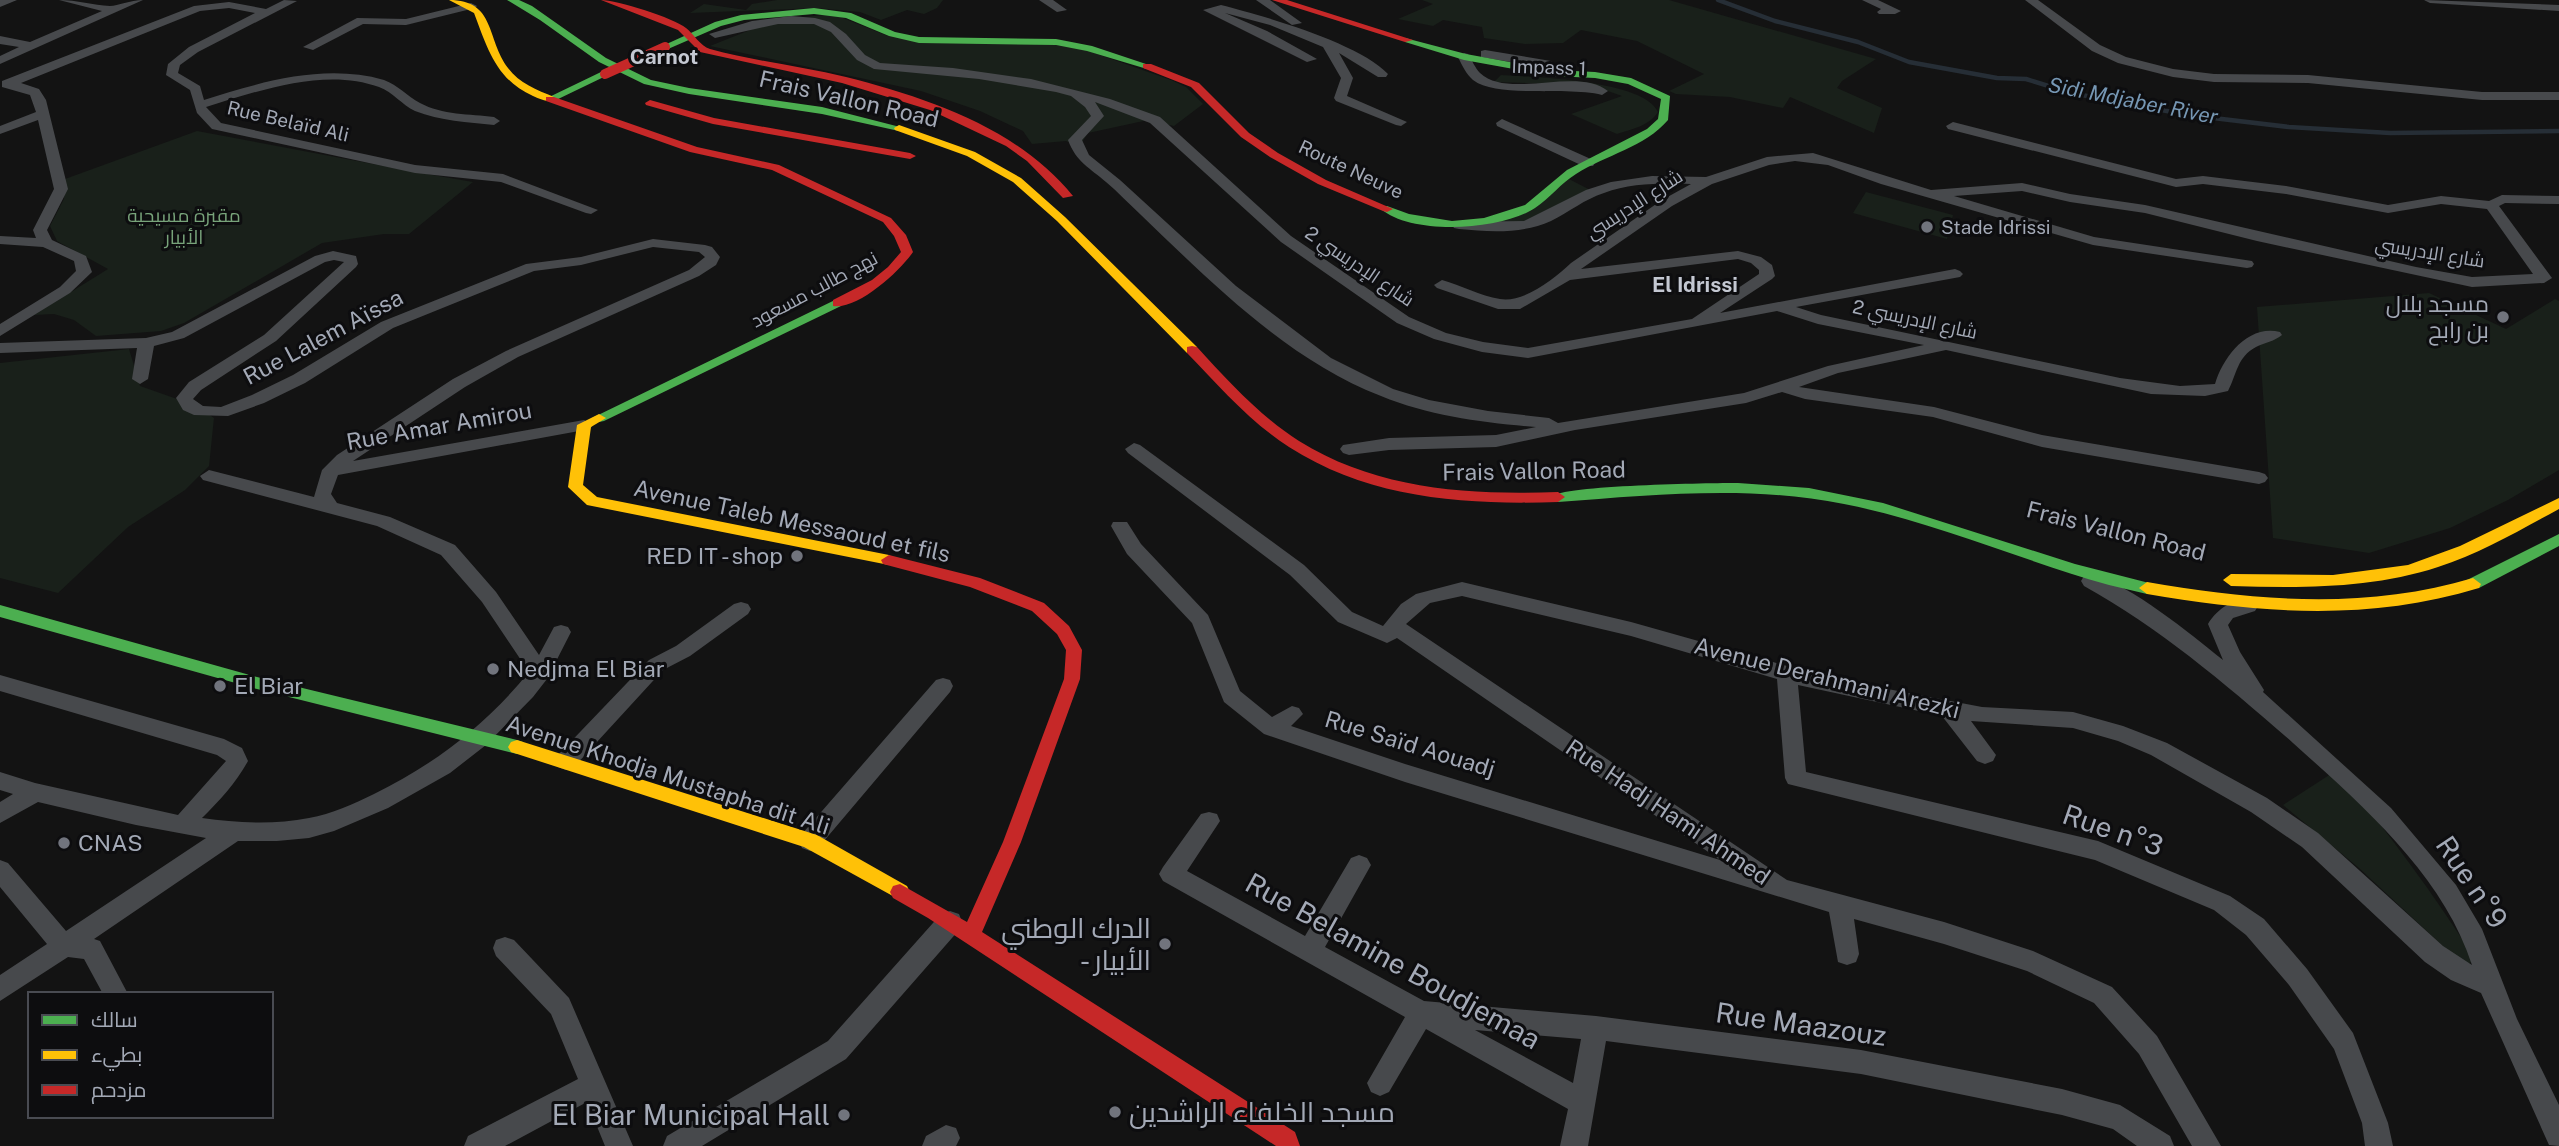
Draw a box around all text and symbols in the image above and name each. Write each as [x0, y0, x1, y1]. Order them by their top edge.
district label: Carnot [630, 44, 698, 69]
street label: Impass 1 [1511, 55, 1587, 79]
street label: Frais Vallon Road [757, 65, 942, 132]
water label: Sidi Mdjaber River [2046, 72, 2221, 129]
street label: Rue Belaïd Ali [225, 96, 351, 146]
street label: Route Neuve [1295, 135, 1407, 203]
street label: شارع الإدريسي [1582, 165, 1689, 247]
park label: مقبرة مسيحية الأبيار [127, 204, 241, 249]
place label: Stade Idrissi [1941, 216, 2051, 238]
marker: Stade Idrissi [1919, 219, 1935, 235]
street label: شارع الإدريسي 2 [1299, 221, 1419, 314]
street label: شارع الإدريسي [2373, 232, 2486, 275]
street label: نهج طالب مسعود [747, 246, 882, 334]
district label: El Idrissi [1652, 272, 1738, 297]
street label: Rue Lalem Aïssa [238, 283, 407, 390]
place label: مسجد بلال بن رابح [2386, 290, 2489, 346]
street label: شارع الإدريسي 2 [1850, 295, 1979, 347]
marker: مسجد بلال بن رابح [2495, 309, 2511, 325]
street label: Rue Amar Amirou [344, 396, 534, 455]
street label: Frais Vallon Road [1442, 455, 1626, 486]
street label: Avenue Taleb Messaoud et fils [631, 474, 953, 567]
street label: Frais Vallon Road [2024, 495, 2209, 566]
place label: RED IT - shop [646, 542, 783, 569]
marker: RED IT - shop [789, 548, 805, 564]
street label: Avenue Derahmani Arezki [1692, 631, 1963, 724]
place label: Nedjma El Biar [507, 655, 665, 682]
marker: Nedjma El Biar [485, 661, 501, 677]
place label: El Biar [234, 672, 303, 699]
marker: El Biar [212, 678, 228, 694]
street label: Rue Saïd Aouadj [1322, 705, 1498, 782]
street label: Avenue Khodja Mustapha dit Ali [503, 709, 834, 840]
street label: Rue Hadj Hami Ahmed [1561, 733, 1776, 890]
street label: Rue n°3 [2059, 797, 2168, 862]
place label: CNAS [78, 829, 143, 856]
street label: Rue n°9 [2430, 829, 2515, 934]
marker: CNAS [56, 835, 72, 851]
street label: Rue Belamine Boudjemaa [1240, 866, 1546, 1055]
place label: الدرك الوطني - الأبيار [1001, 911, 1151, 976]
marker: الدرك الوطني - الأبيار [1157, 936, 1173, 952]
legend [28, 992, 273, 1118]
street label: Rue Maazouz [1714, 995, 1888, 1052]
text: سالك [91, 1007, 138, 1032]
text: بطيء [91, 1042, 142, 1071]
text: مزدحم [91, 1077, 146, 1104]
place label: مسجد الخلفاء الراشدين [1129, 1095, 1395, 1129]
place label: El Biar Municipal Hall [552, 1098, 830, 1131]
marker: مسجد الخلفاء الراشدين [1107, 1104, 1123, 1120]
marker: El Biar Municipal Hall [836, 1107, 852, 1123]

